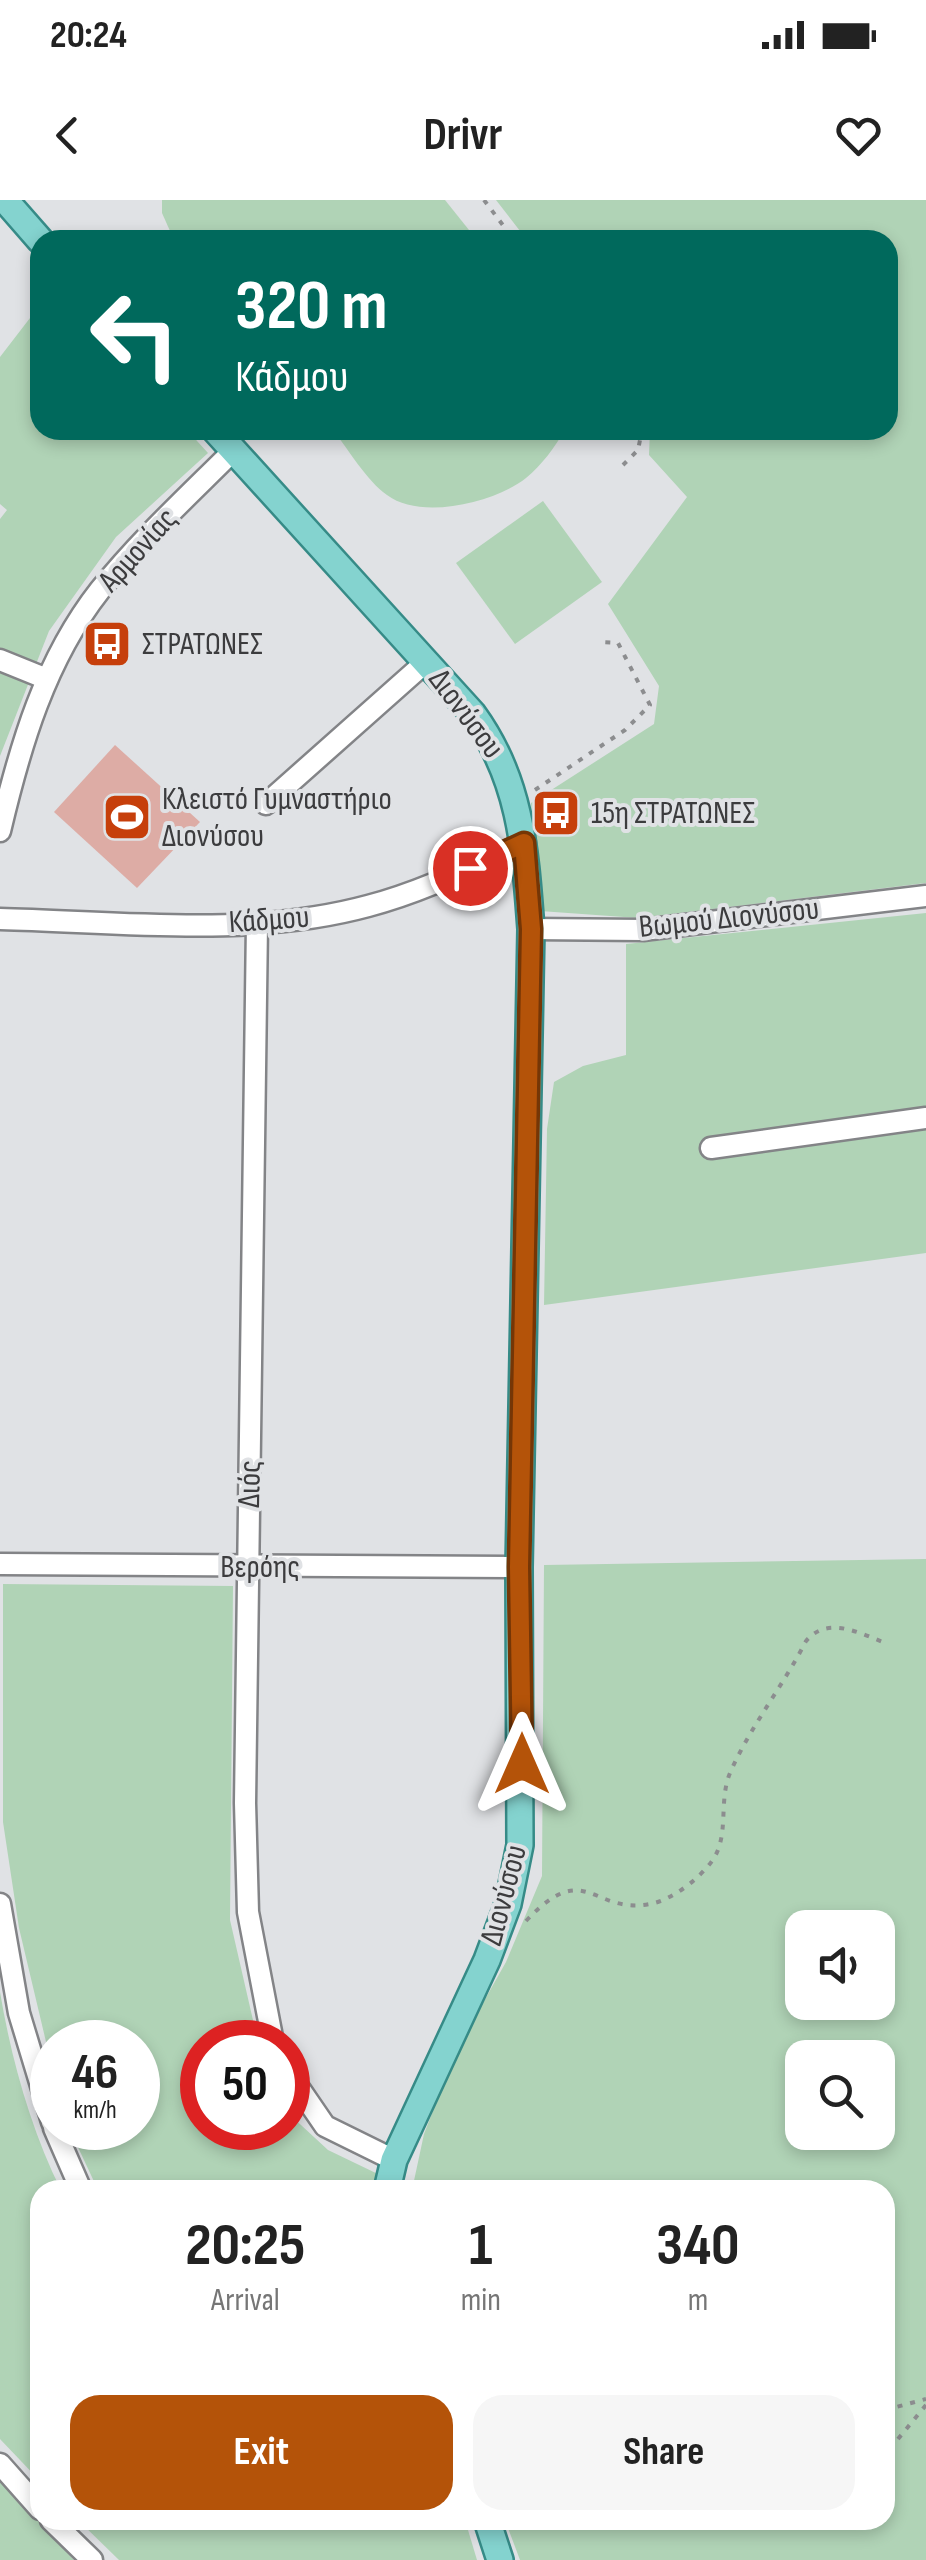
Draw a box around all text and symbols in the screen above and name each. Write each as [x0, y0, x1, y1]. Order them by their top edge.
text: 20:24 [50, 13, 127, 58]
icon: back [40, 108, 95, 163]
text: Drivr [423, 108, 503, 163]
icon: heart [831, 108, 886, 163]
text: 320 m [235, 265, 388, 349]
icon: left [70, 270, 200, 400]
text: Κάδμου [235, 350, 348, 405]
street label: Αρμονίας [89, 500, 186, 601]
bus stop icon: ΣΤΡΑΤΩΝΕΣ [81, 618, 133, 670]
place label: ΣΤΡΑΤΩΝΕΣ [142, 625, 263, 664]
street label: Διονύσου [420, 662, 512, 766]
place label: Κλειστό Γυμναστήριο Διονύσου [162, 780, 392, 856]
bus stop icon: 15η ΣΤΡΑΤΩΝΕΣ [530, 787, 582, 839]
sports icon: Κλειστό Γυμναστήριο Διονύσου [101, 791, 153, 843]
place label: 15η ΣΤΡΑΤΩΝΕΣ [591, 794, 755, 833]
pin [428, 826, 513, 911]
icon: arrive [443, 841, 498, 896]
street label: Βωμού Διονύσου [637, 889, 821, 947]
street label: Κάδμου [227, 898, 311, 942]
street label: Διός [230, 1460, 270, 1508]
street label: Βερόης [220, 1548, 300, 1587]
position arrow [470, 1712, 574, 1816]
street label: Διονύσου [472, 1841, 536, 1949]
map controls [785, 1910, 895, 2150]
button: sound [785, 1910, 895, 2020]
speed limit sign: 50 [180, 2020, 310, 2150]
button: search [785, 2040, 895, 2150]
text: 46 [72, 2043, 118, 2103]
text: km/h [73, 2095, 117, 2126]
text: 20:25 [185, 2210, 305, 2282]
text: 1 [469, 2210, 493, 2282]
text: 340 [656, 2210, 740, 2282]
text: Arrival [211, 2281, 280, 2320]
text: min [461, 2281, 501, 2320]
text: m [688, 2281, 708, 2320]
button: Exit [70, 2395, 453, 2510]
button: Share [473, 2395, 855, 2510]

